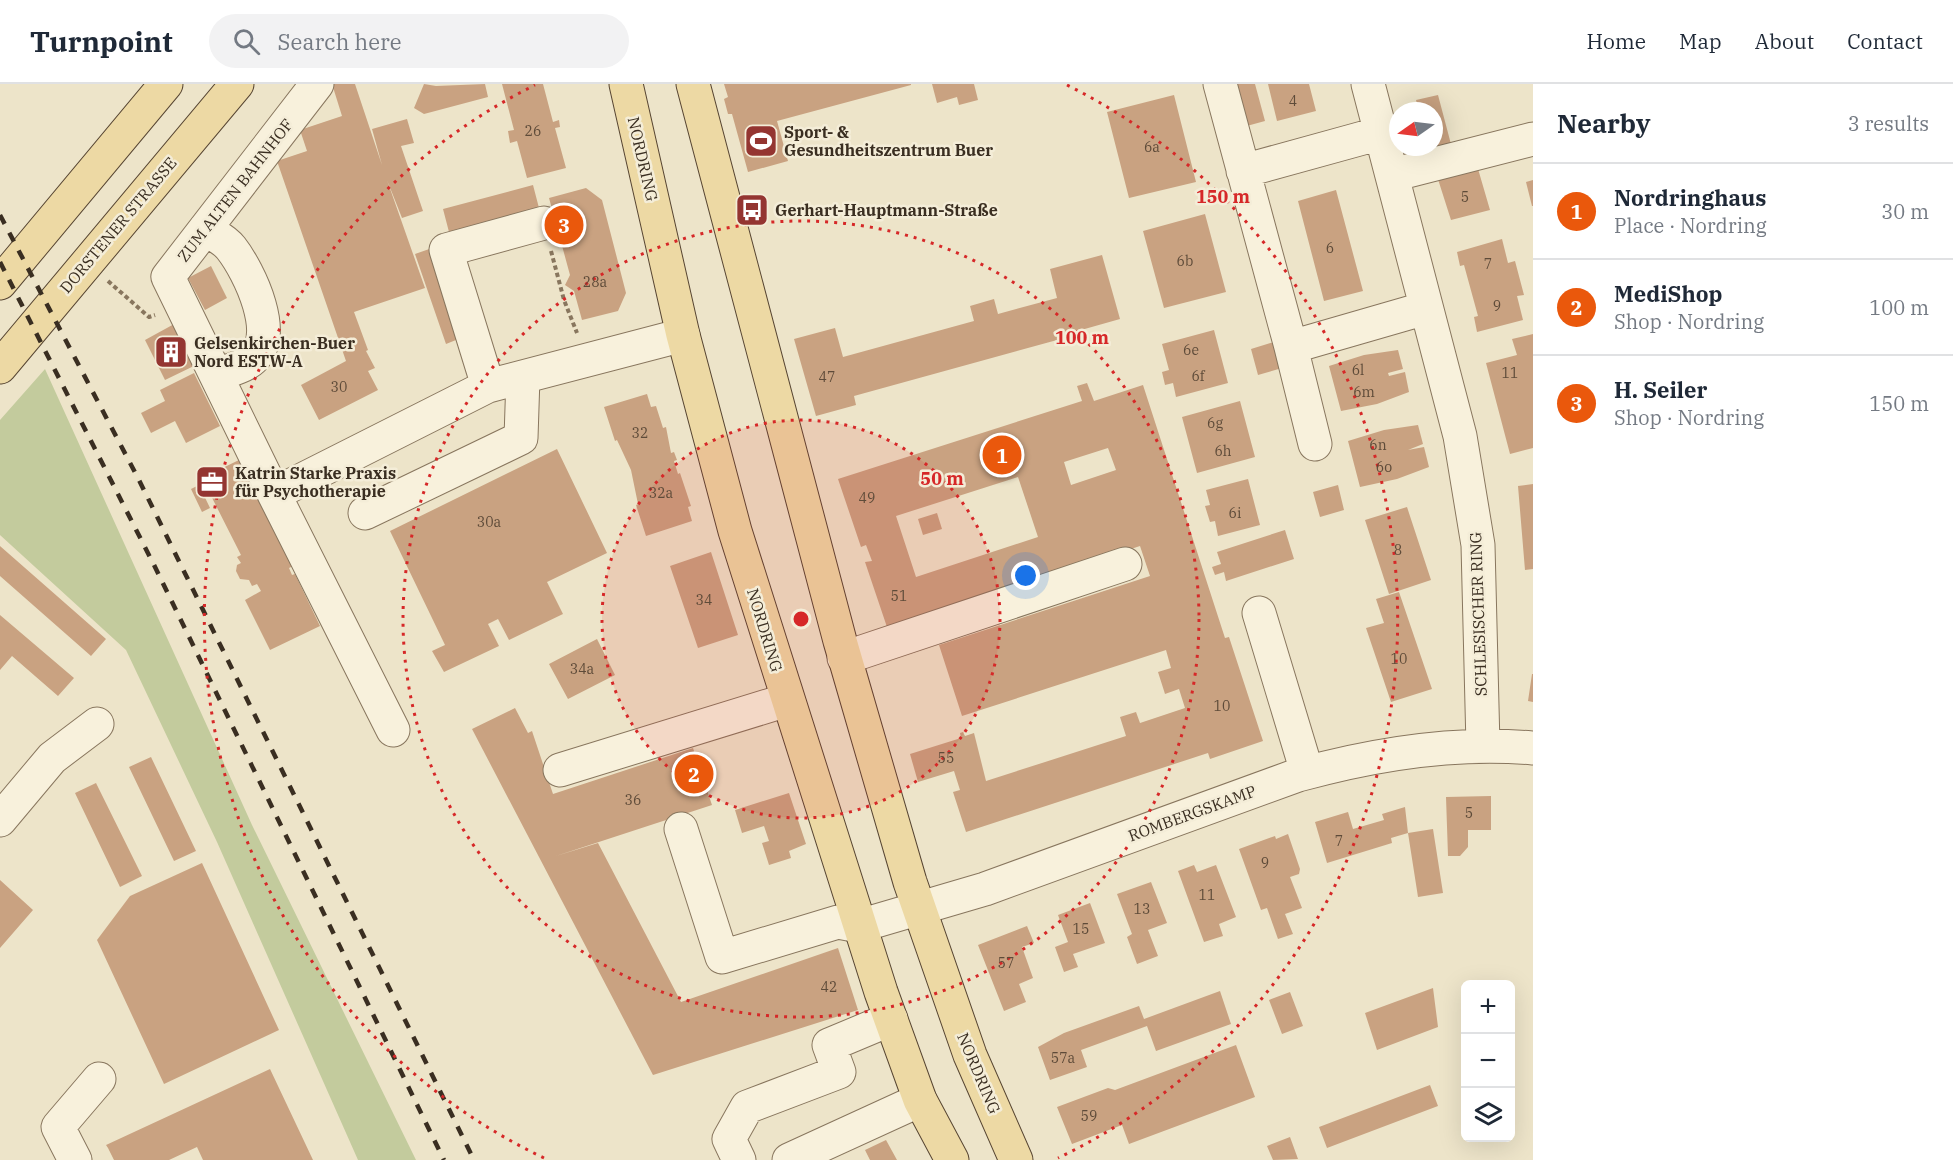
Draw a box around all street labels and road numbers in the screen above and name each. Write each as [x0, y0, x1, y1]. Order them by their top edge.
street label: ZUM ALTEN BAHNHOF [173, 114, 297, 266]
street label: NORDRING [624, 115, 662, 203]
street label: DORSTENER STRASSE [55, 153, 181, 297]
street label: SCHLESISCHER RING [1465, 531, 1491, 697]
street label: NORDRING [743, 586, 787, 674]
street label: ROMBERGSKAMP [1125, 781, 1259, 845]
street label: NORDRING [953, 1029, 1005, 1117]

